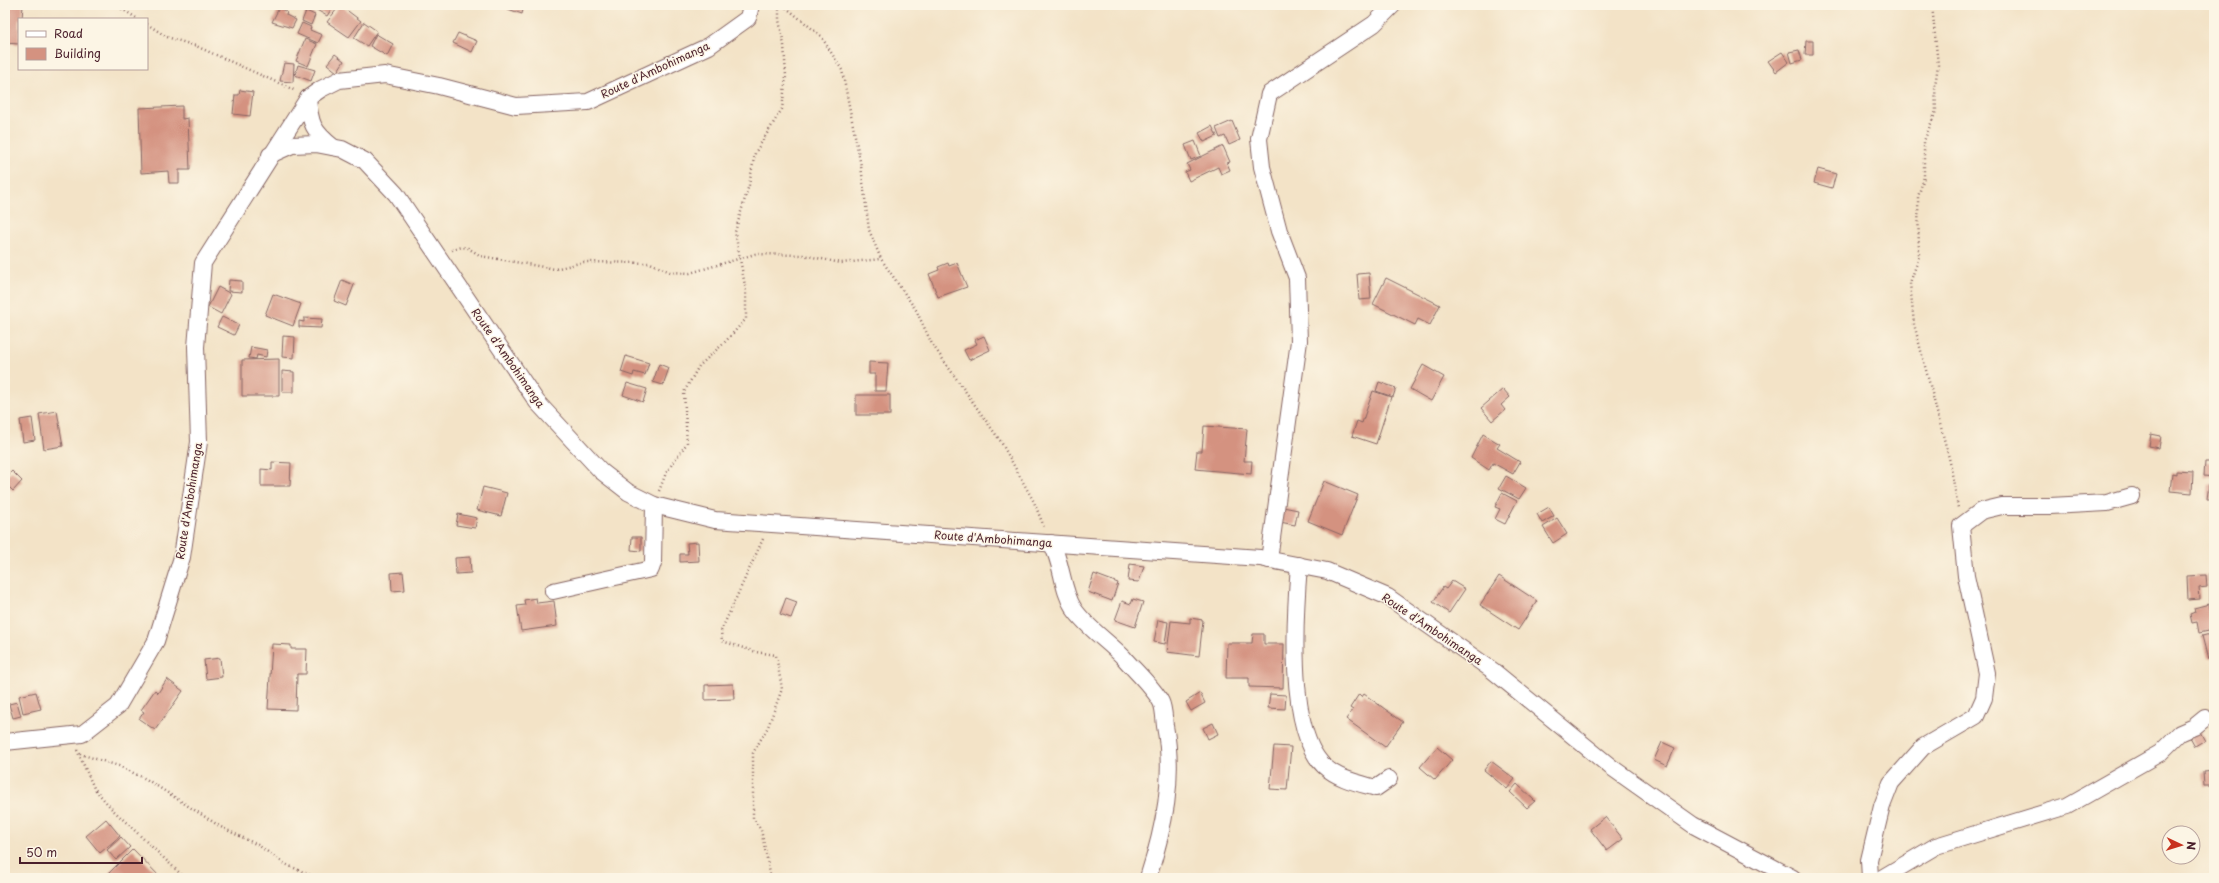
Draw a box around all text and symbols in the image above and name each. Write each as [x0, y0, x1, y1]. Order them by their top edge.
legend [18, 18, 148, 70]
text: Road [54, 24, 83, 42]
street label: Route d'Ambohimanga [598, 37, 712, 102]
text: Building [54, 44, 101, 62]
street label: Route d'Ambohimanga [467, 304, 549, 411]
street label: Route d'Ambohimanga [171, 441, 206, 561]
street label: Route d'Ambohimanga [933, 526, 1053, 551]
street label: Route d'Ambohimanga [1378, 588, 1486, 669]
north arrow [2161, 825, 2201, 865]
scale bar [20, 839, 142, 865]
text: N [2183, 841, 2200, 851]
text: 50 m [26, 843, 57, 861]

